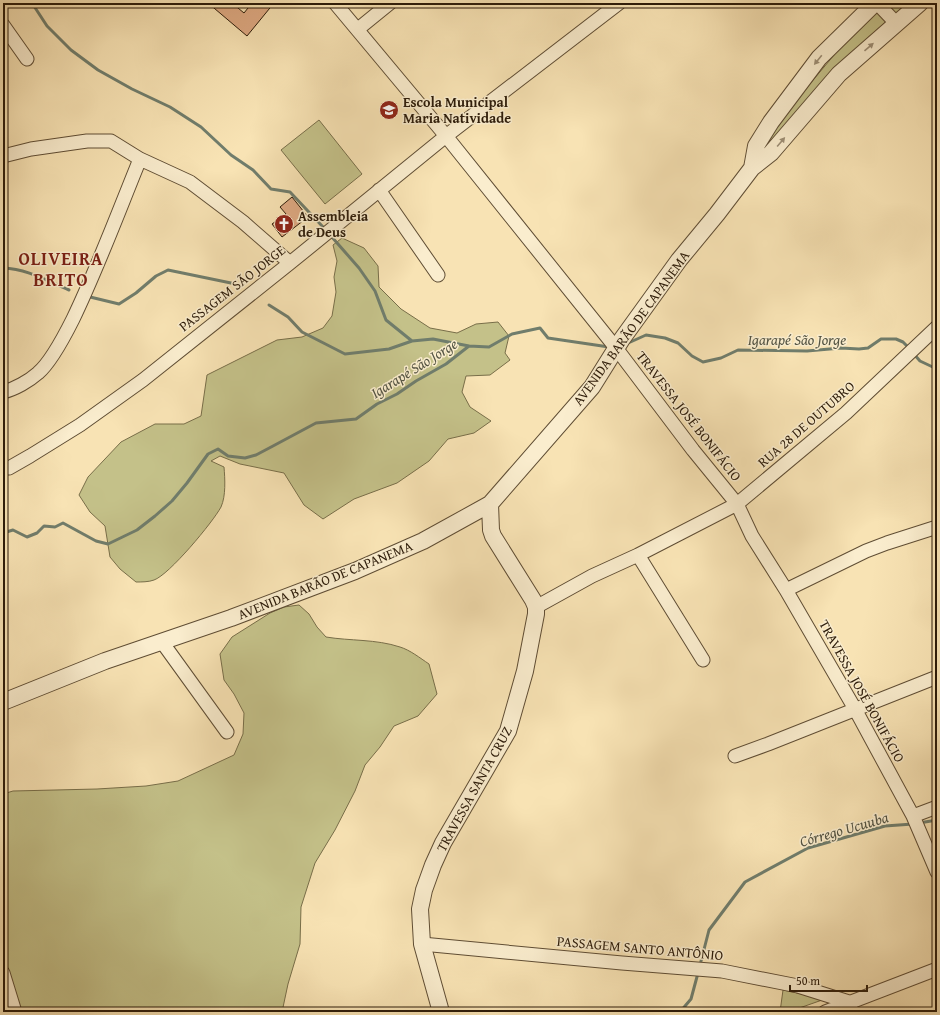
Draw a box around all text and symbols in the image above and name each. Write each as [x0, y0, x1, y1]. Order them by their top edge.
one-way arrow [864, 42, 875, 51]
one-way arrow [813, 55, 822, 66]
place label: Escola Municipal Maria Natividade [403, 92, 511, 128]
school or university icon: Escola Municipal Maria Natividade [378, 99, 400, 121]
one-way arrow [777, 136, 785, 147]
place label: Assembleia de Deus [298, 206, 369, 242]
church icon: Assembleia de Deus [273, 213, 295, 235]
street label: PASSAGEM SÃO JORGE [175, 240, 289, 336]
district label: OLIVEIRA BRITO [18, 245, 104, 293]
street label: AVENIDA BARÃO DE CAPANEMA [568, 246, 694, 410]
water label: Igarapé São Jorge [748, 329, 846, 350]
water label: Igarapé São Jorge [367, 333, 461, 403]
street label: TRAVESSA JOSÉ BONIFÁCIO [632, 347, 746, 485]
street label: RUA 28 DE OUTUBRO [753, 376, 859, 472]
street label: AVENIDA BARÃO DE CAPANEMA [235, 535, 416, 624]
street label: TRAVESSA JOSÉ BONIFÁCIO [814, 616, 910, 766]
street label: TRAVESSA SANTA CRUZ [431, 723, 517, 855]
water label: Córrego Ucuuba [797, 806, 891, 852]
street label: PASSAGEM SANTO ANTÔNIO [556, 931, 724, 965]
scale bar [790, 967, 867, 993]
text: 50 m [796, 972, 820, 989]

